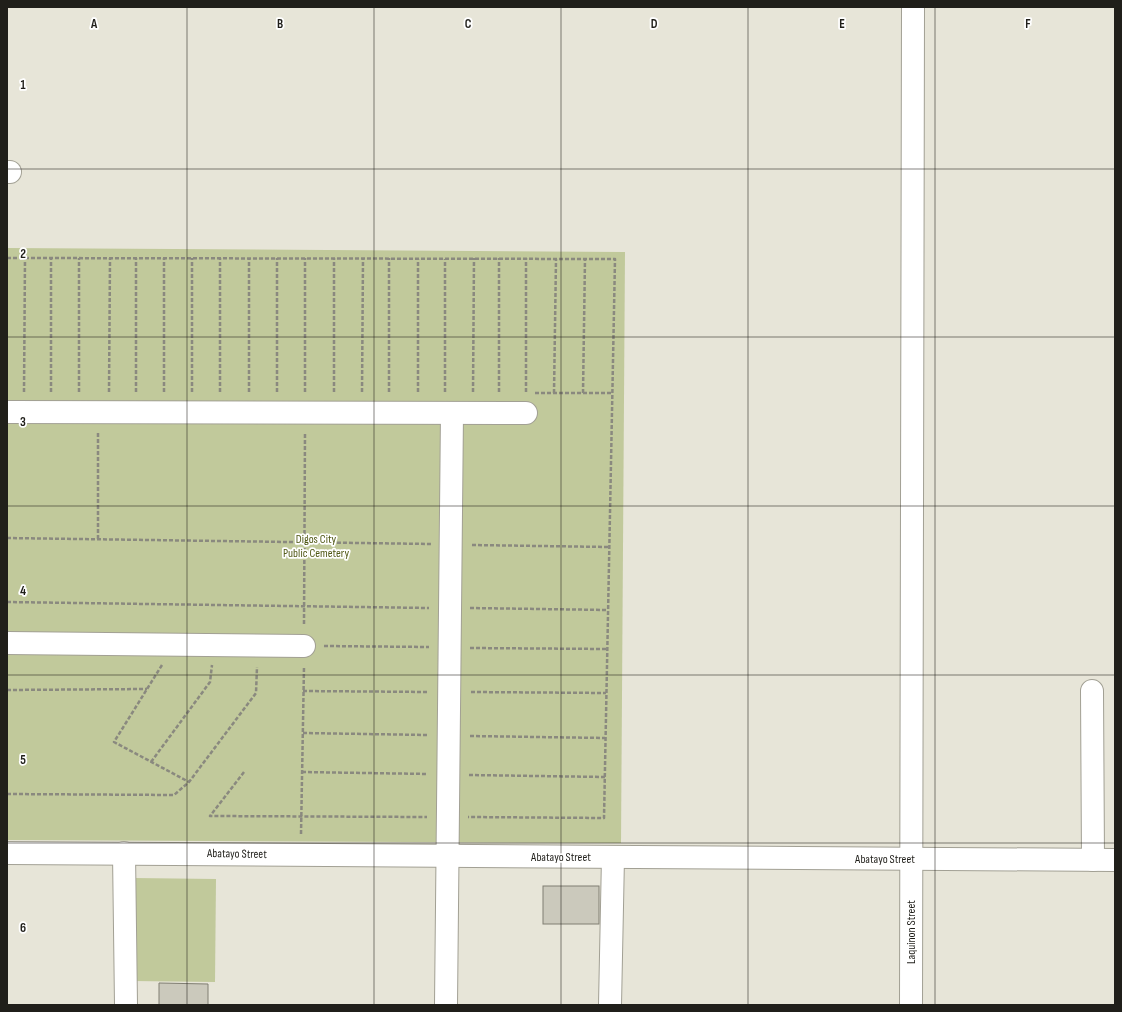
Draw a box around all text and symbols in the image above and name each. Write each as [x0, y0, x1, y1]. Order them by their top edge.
text: A [90, 16, 98, 32]
text: B [277, 16, 283, 32]
text: C [465, 16, 472, 32]
text: D [651, 16, 658, 32]
text: E [839, 16, 845, 32]
text: F [1025, 16, 1031, 32]
text: 1 [20, 77, 26, 93]
text: 2 [20, 246, 26, 262]
text: 3 [20, 414, 26, 430]
park label: Digos City Public Cemetery [283, 532, 349, 561]
text: 4 [20, 583, 26, 599]
text: 5 [20, 752, 26, 768]
street label: Abatayo Street [206, 846, 267, 862]
street label: Abatayo Street [530, 850, 591, 865]
street label: Abatayo Street [854, 852, 915, 867]
street label: Laquinon Street [904, 900, 919, 964]
text: 6 [20, 920, 26, 936]

